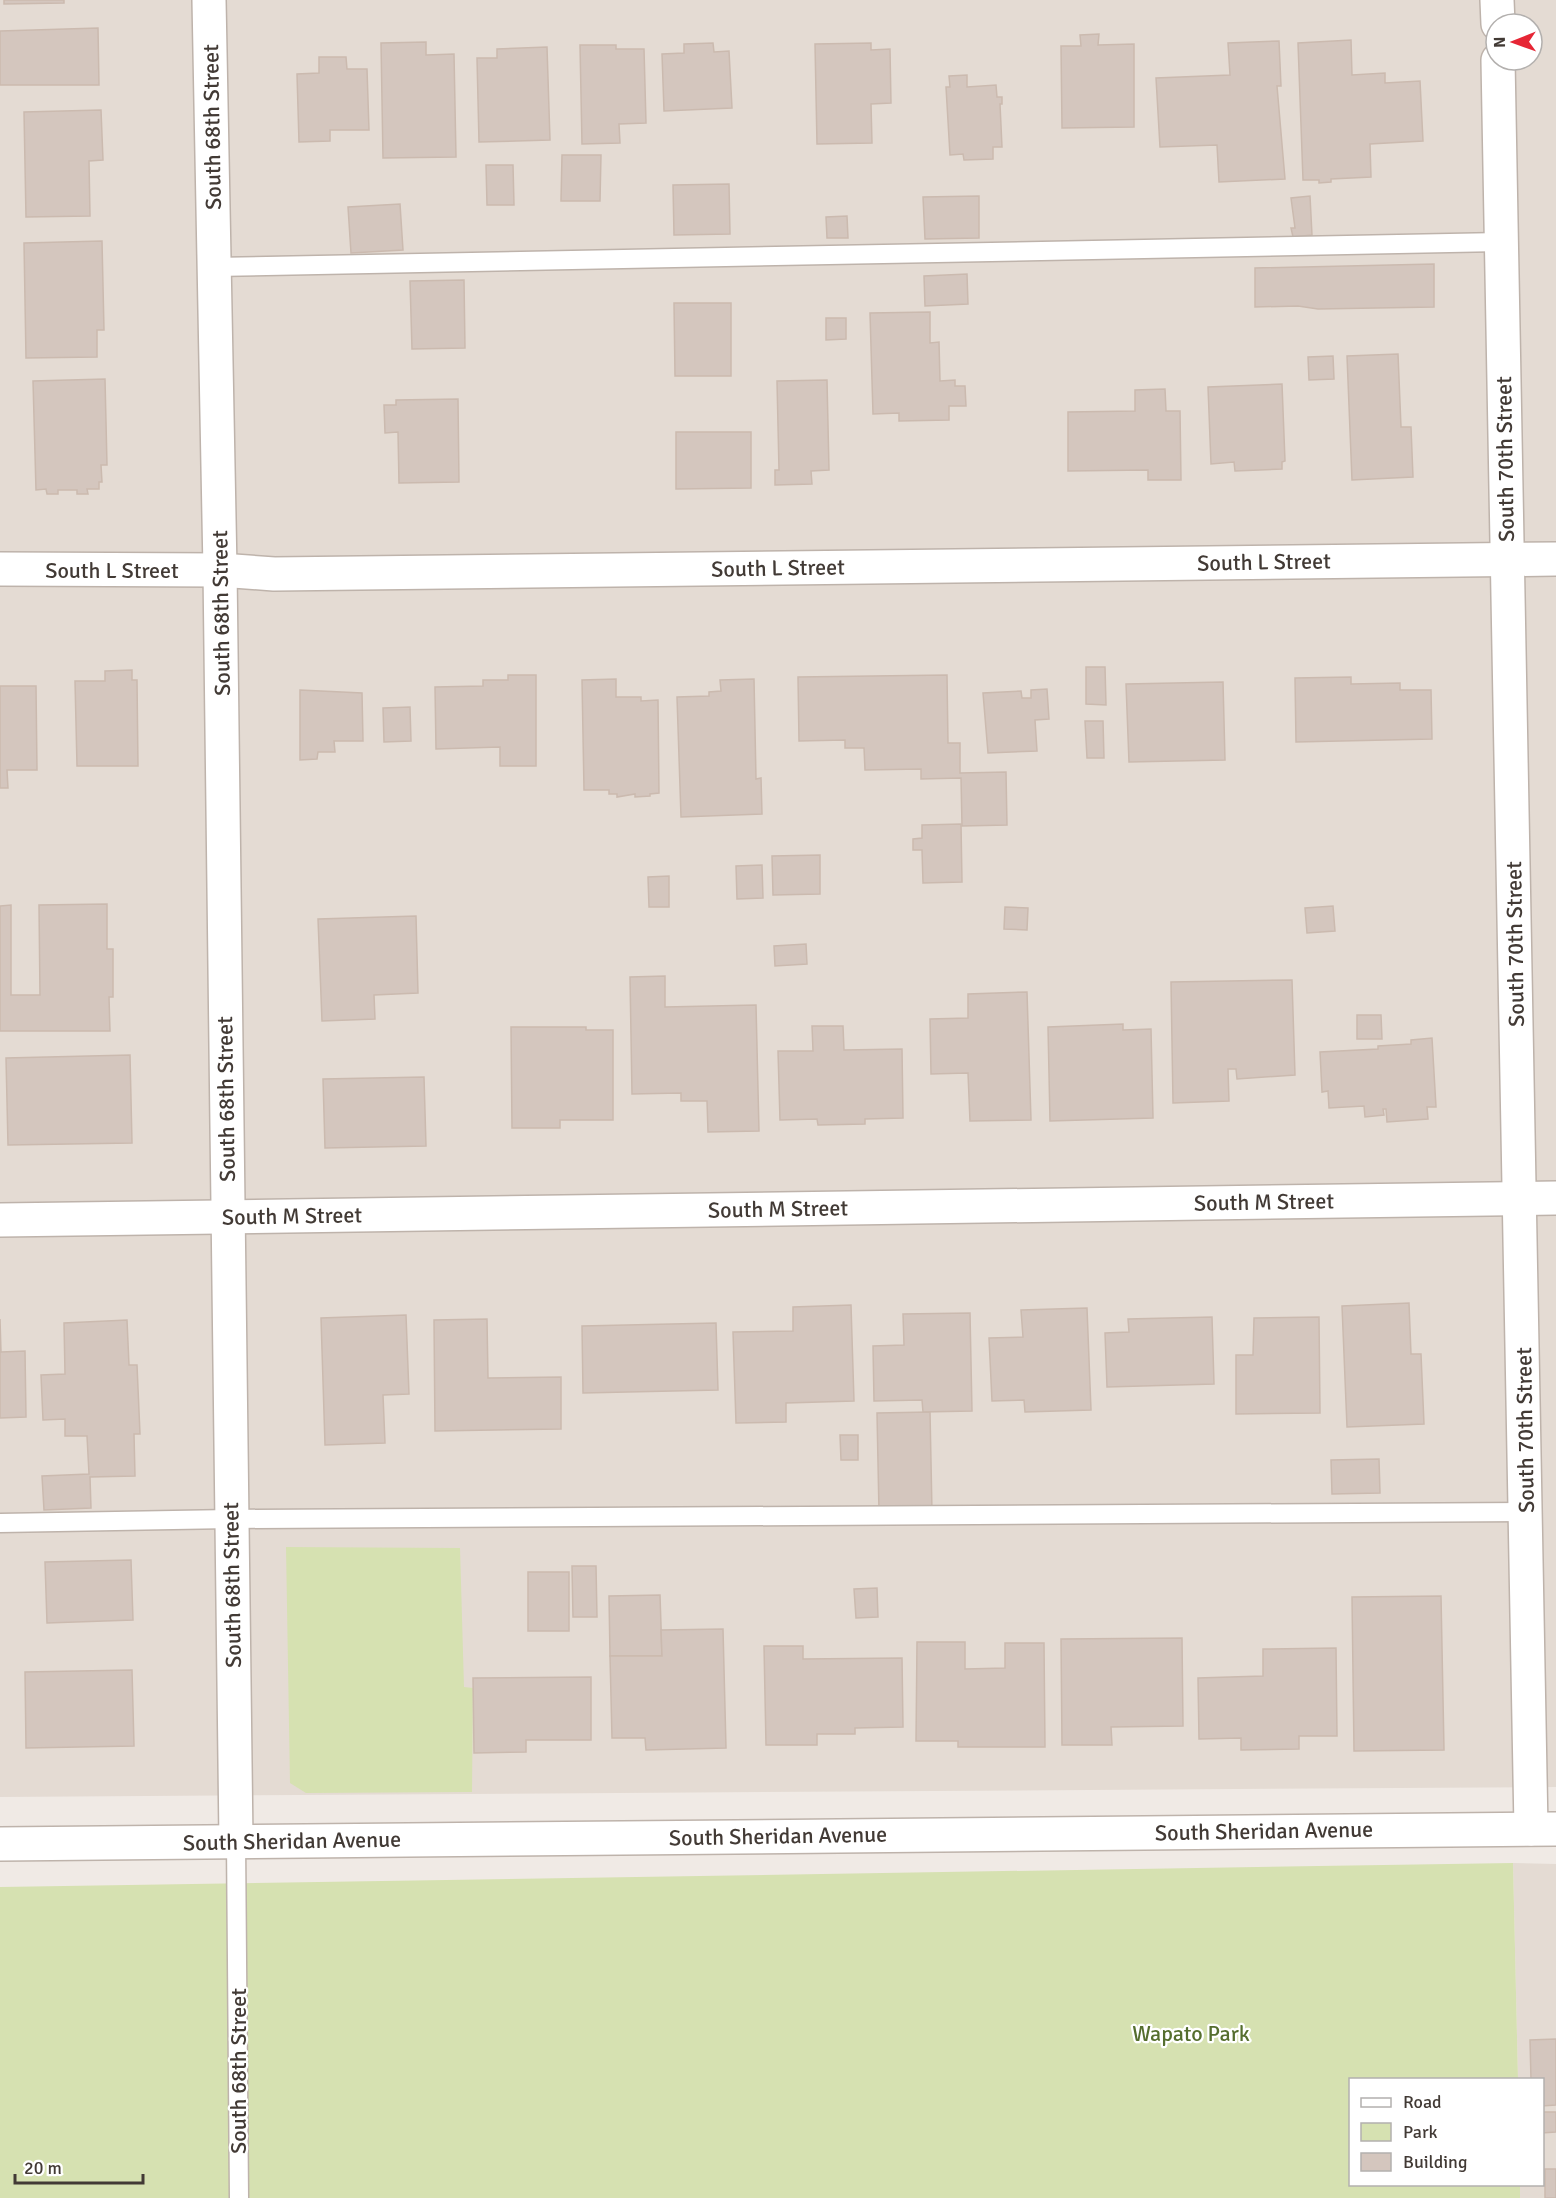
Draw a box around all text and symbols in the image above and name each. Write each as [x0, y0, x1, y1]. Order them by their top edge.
north arrow [1484, 12, 1544, 72]
text: N [1490, 37, 1510, 48]
street label: South 68th Street [197, 44, 227, 210]
street label: South 70th Street [1490, 376, 1520, 542]
street label: South 68th Street [206, 530, 236, 696]
street label: South L Street [1197, 547, 1331, 577]
street label: South L Street [711, 553, 845, 583]
street label: South L Street [45, 557, 179, 584]
street label: South 70th Street [1500, 861, 1530, 1027]
street label: South 68th Street [211, 1016, 241, 1182]
street label: South M Street [1194, 1187, 1335, 1217]
street label: South M Street [708, 1194, 849, 1224]
street label: South M Street [222, 1201, 363, 1231]
street label: South 70th Street [1510, 1347, 1540, 1513]
street label: South 68th Street [217, 1502, 247, 1668]
street label: South Sheridan Avenue [1155, 1816, 1373, 1846]
street label: South Sheridan Avenue [669, 1821, 887, 1851]
street label: South Sheridan Avenue [183, 1826, 401, 1856]
street label: South 68th Street [225, 1988, 252, 2154]
park label: Wapato Park [1132, 2020, 1250, 2047]
legend [1349, 2078, 1544, 2186]
text: Road [1403, 2091, 1442, 2113]
text: Park [1403, 2121, 1438, 2143]
scale bar [15, 2147, 142, 2185]
text: Building [1403, 2151, 1467, 2173]
text: 20 m [24, 2157, 62, 2179]

